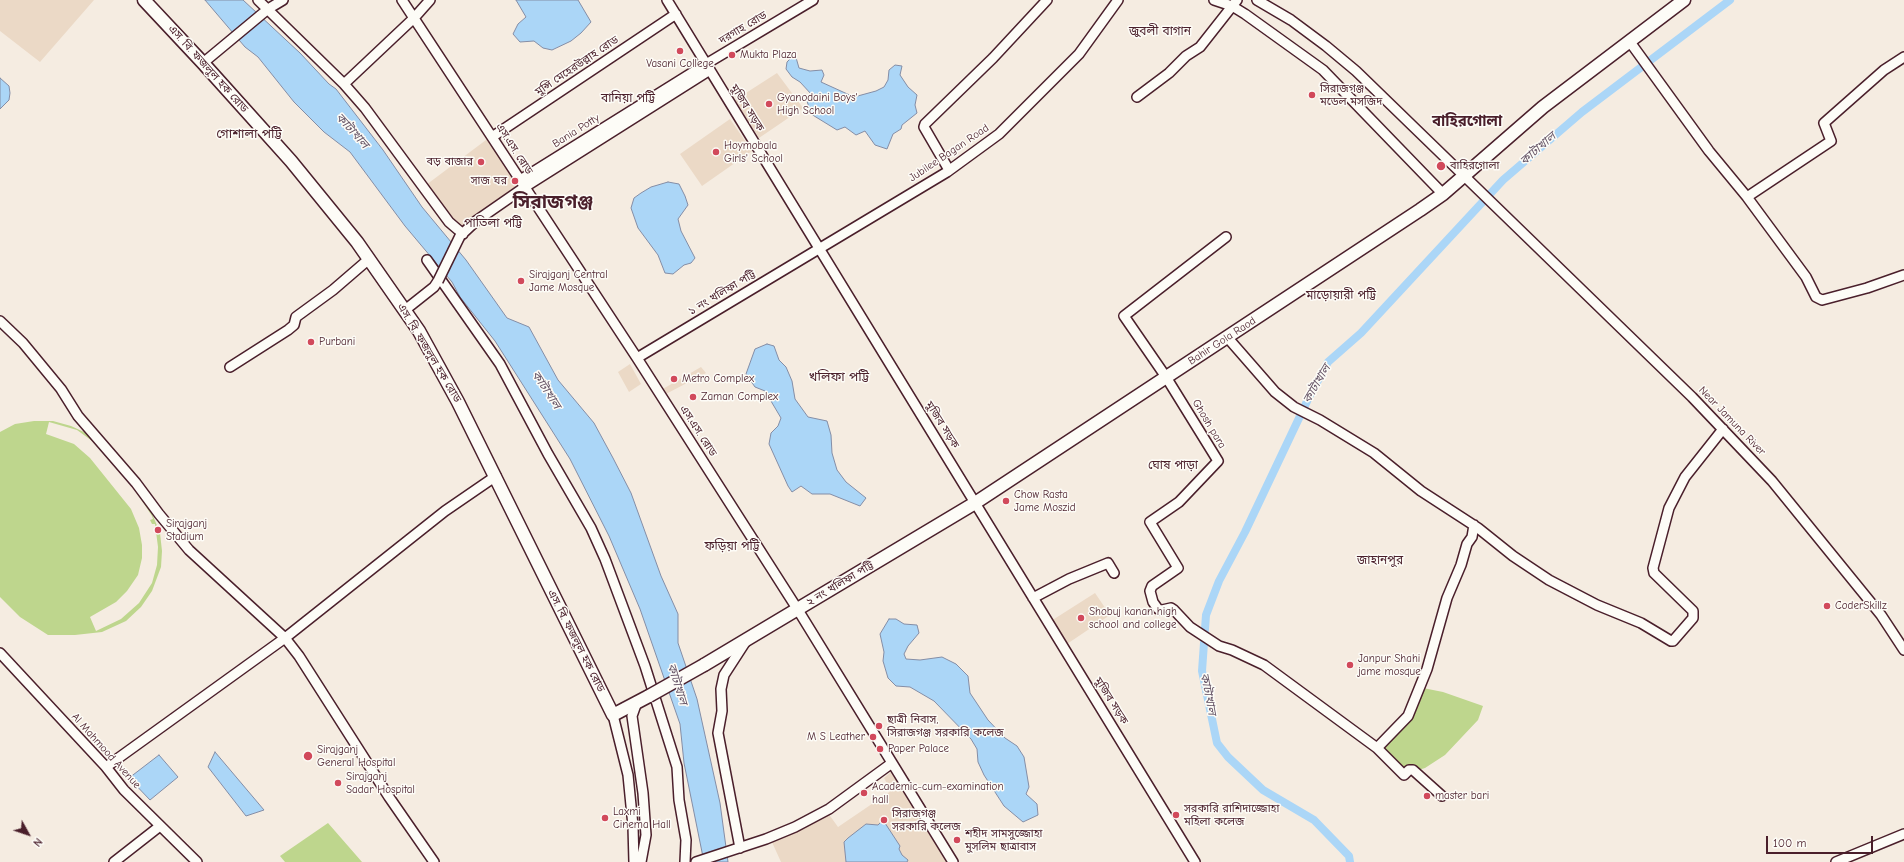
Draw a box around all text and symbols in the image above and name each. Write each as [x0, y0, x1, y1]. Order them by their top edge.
street label: দরগাহ রোড [717, 9, 769, 47]
street label: এস. বি. ফজলুল হক রোড [165, 23, 251, 115]
district label: জুবলী বাগান [1129, 25, 1191, 39]
street label: মুন্সি মেহেরউল্লাহ রোড [533, 33, 621, 99]
marker: Vasani College [675, 46, 685, 56]
place label: Mukta Plaza [740, 48, 797, 62]
marker: Mukta Plaza [727, 50, 737, 60]
place label: Vasani College [646, 57, 714, 71]
street label: মুজিব সড়ক [727, 82, 767, 134]
place label: সিরাজগঞ্জ মডেল মসজিদ [1320, 82, 1382, 108]
marker: সিরাজগঞ্জ মডেল মসজিদ [1307, 90, 1317, 100]
place label: Gyanodaini Boys' High School [777, 91, 858, 117]
district label: বানিয়া পট্টি [601, 92, 655, 106]
marker: Gyanodaini Boys' High School [764, 99, 774, 109]
water label: কাটাখাল [332, 110, 372, 152]
street label: Bania Potty [550, 111, 602, 151]
district label: বাহিরগোলা [1432, 113, 1502, 131]
street label: এস.এস. রোড [493, 121, 535, 177]
street label: Jubilee Bagan Road [906, 121, 992, 185]
district label: গোশালা পট্টি [216, 126, 282, 142]
water label: কাটাখাল [1517, 130, 1559, 168]
place label: Hoymobala Girls' School [724, 139, 783, 165]
marker: Hoymobala Girls' School [711, 147, 721, 157]
place label: বড় বাজার [426, 155, 473, 169]
marker: বড় বাজার [476, 157, 486, 167]
place label: বাহিরগোলা [1450, 159, 1499, 173]
marker: বাহিরগোলা [1435, 160, 1447, 172]
place label: সাজ ঘর [471, 174, 507, 188]
marker: সাজ ঘর [510, 176, 520, 186]
district label: সিরাজগঞ্জ [513, 192, 593, 214]
district label: পাতিলা পট্টি [464, 217, 522, 231]
place label: Sirajganj Central Jame Mosque [529, 268, 608, 294]
street label: ১ নং খলিফা পট্টি [686, 268, 758, 318]
marker: Sirajganj Central Jame Mosque [516, 276, 526, 286]
district label: মাড়োয়ারী পট্টি [1306, 289, 1376, 303]
street label: এস. বি. ফজলুল হক রোড [394, 301, 464, 405]
street label: Bahir Gola Raod [1186, 314, 1258, 368]
place label: Purbani [319, 335, 355, 349]
marker: Purbani [306, 337, 316, 347]
water label: কাটাখাল [1300, 362, 1334, 406]
water label: কাটাখাল [528, 368, 564, 412]
district label: খলিফা পট্টি [809, 369, 869, 385]
place label: Metro Complex [682, 372, 754, 386]
marker: Metro Complex [669, 374, 679, 384]
street label: Near Jamuna River [1696, 384, 1768, 458]
place label: Zaman Complex [701, 390, 778, 404]
marker: Zaman Complex [688, 392, 698, 402]
street label: Ghosh para [1189, 397, 1229, 451]
street label: মুজিব সড়ক [922, 399, 962, 451]
street label: এস.এস. রোড [677, 403, 719, 459]
district label: ঘোষ পাড়া [1148, 459, 1198, 473]
place label: Chow Rasta Jame Moszid [1014, 488, 1076, 514]
marker: Chow Rasta Jame Moszid [1001, 496, 1011, 506]
place label: Sirajganj Stadium [166, 517, 207, 543]
marker: Sirajganj Stadium [153, 525, 163, 535]
district label: ফড়িয়া পট্টি [705, 540, 759, 554]
district label: জাহানপুর [1357, 554, 1403, 568]
street label: ২ নং খলিফা পট্টি [804, 559, 876, 609]
street label: এস. বি. ফজলুল হক রোড [544, 588, 608, 694]
place label: CoderSkillz [1835, 599, 1887, 613]
marker: CoderSkillz [1822, 601, 1832, 611]
place label: Shobuj kanan high school and college [1089, 605, 1177, 631]
marker: Shobuj kanan high school and college [1076, 613, 1086, 623]
place label: Janpur Shahi jame mosque [1358, 652, 1421, 678]
marker: Janpur Shahi jame mosque [1345, 660, 1355, 670]
water label: কাটাখাল [664, 662, 690, 706]
water label: কাটাখাল [1197, 672, 1219, 716]
street label: মুজিব সড়ক [1091, 675, 1131, 727]
street label: Al Mahmood Avenue [69, 711, 143, 791]
place label: ছাত্রী নিবাস, সিরাজগঞ্জ সরকারি কলেজ [887, 713, 1004, 739]
marker: ছাত্রী নিবাস, সিরাজগঞ্জ সরকারি কলেজ [874, 721, 884, 731]
place label: M S Leather [807, 730, 865, 744]
marker: M S Leather [868, 732, 878, 742]
place label: Paper Palace [888, 742, 949, 756]
place label: Sirajganj General Hospital [317, 743, 395, 769]
marker: Paper Palace [875, 744, 885, 754]
marker: Sirajganj General Hospital [302, 750, 314, 762]
place label: Sirajganj Sadar Hospital [346, 770, 415, 796]
marker: Sirajganj Sadar Hospital [333, 778, 343, 788]
place label: Academic-cum-examination hall [872, 780, 1004, 806]
marker: Academic-cum-examination hall [859, 788, 869, 798]
place label: master bari [1435, 789, 1489, 803]
marker: master bari [1422, 791, 1432, 801]
place label: সরকারি রাশিদাজ্জোহা মহিলা কলেজ [1184, 802, 1279, 828]
place label: Laxmi Cinema Hall [613, 805, 671, 831]
place label: সিরাজগঞ্জ সরকারি কলেজ [892, 807, 961, 833]
marker: সরকারি রাশিদাজ্জোহা মহিলা কলেজ [1171, 810, 1181, 820]
marker: Laxmi Cinema Hall [600, 813, 610, 823]
north arrow [8, 814, 48, 854]
marker: সিরাজগঞ্জ সরকারি কলেজ [879, 815, 889, 825]
place label: শহীদ সামসুজ্জোহা মুসলিম ছাত্রাবাস [965, 827, 1043, 853]
scale bar [1768, 828, 1875, 854]
text: N [30, 835, 45, 849]
marker: শহীদ সামসুজ্জোহা মুসলিম ছাত্রাবাস [952, 835, 962, 845]
text: 100 m [1773, 836, 1806, 850]

